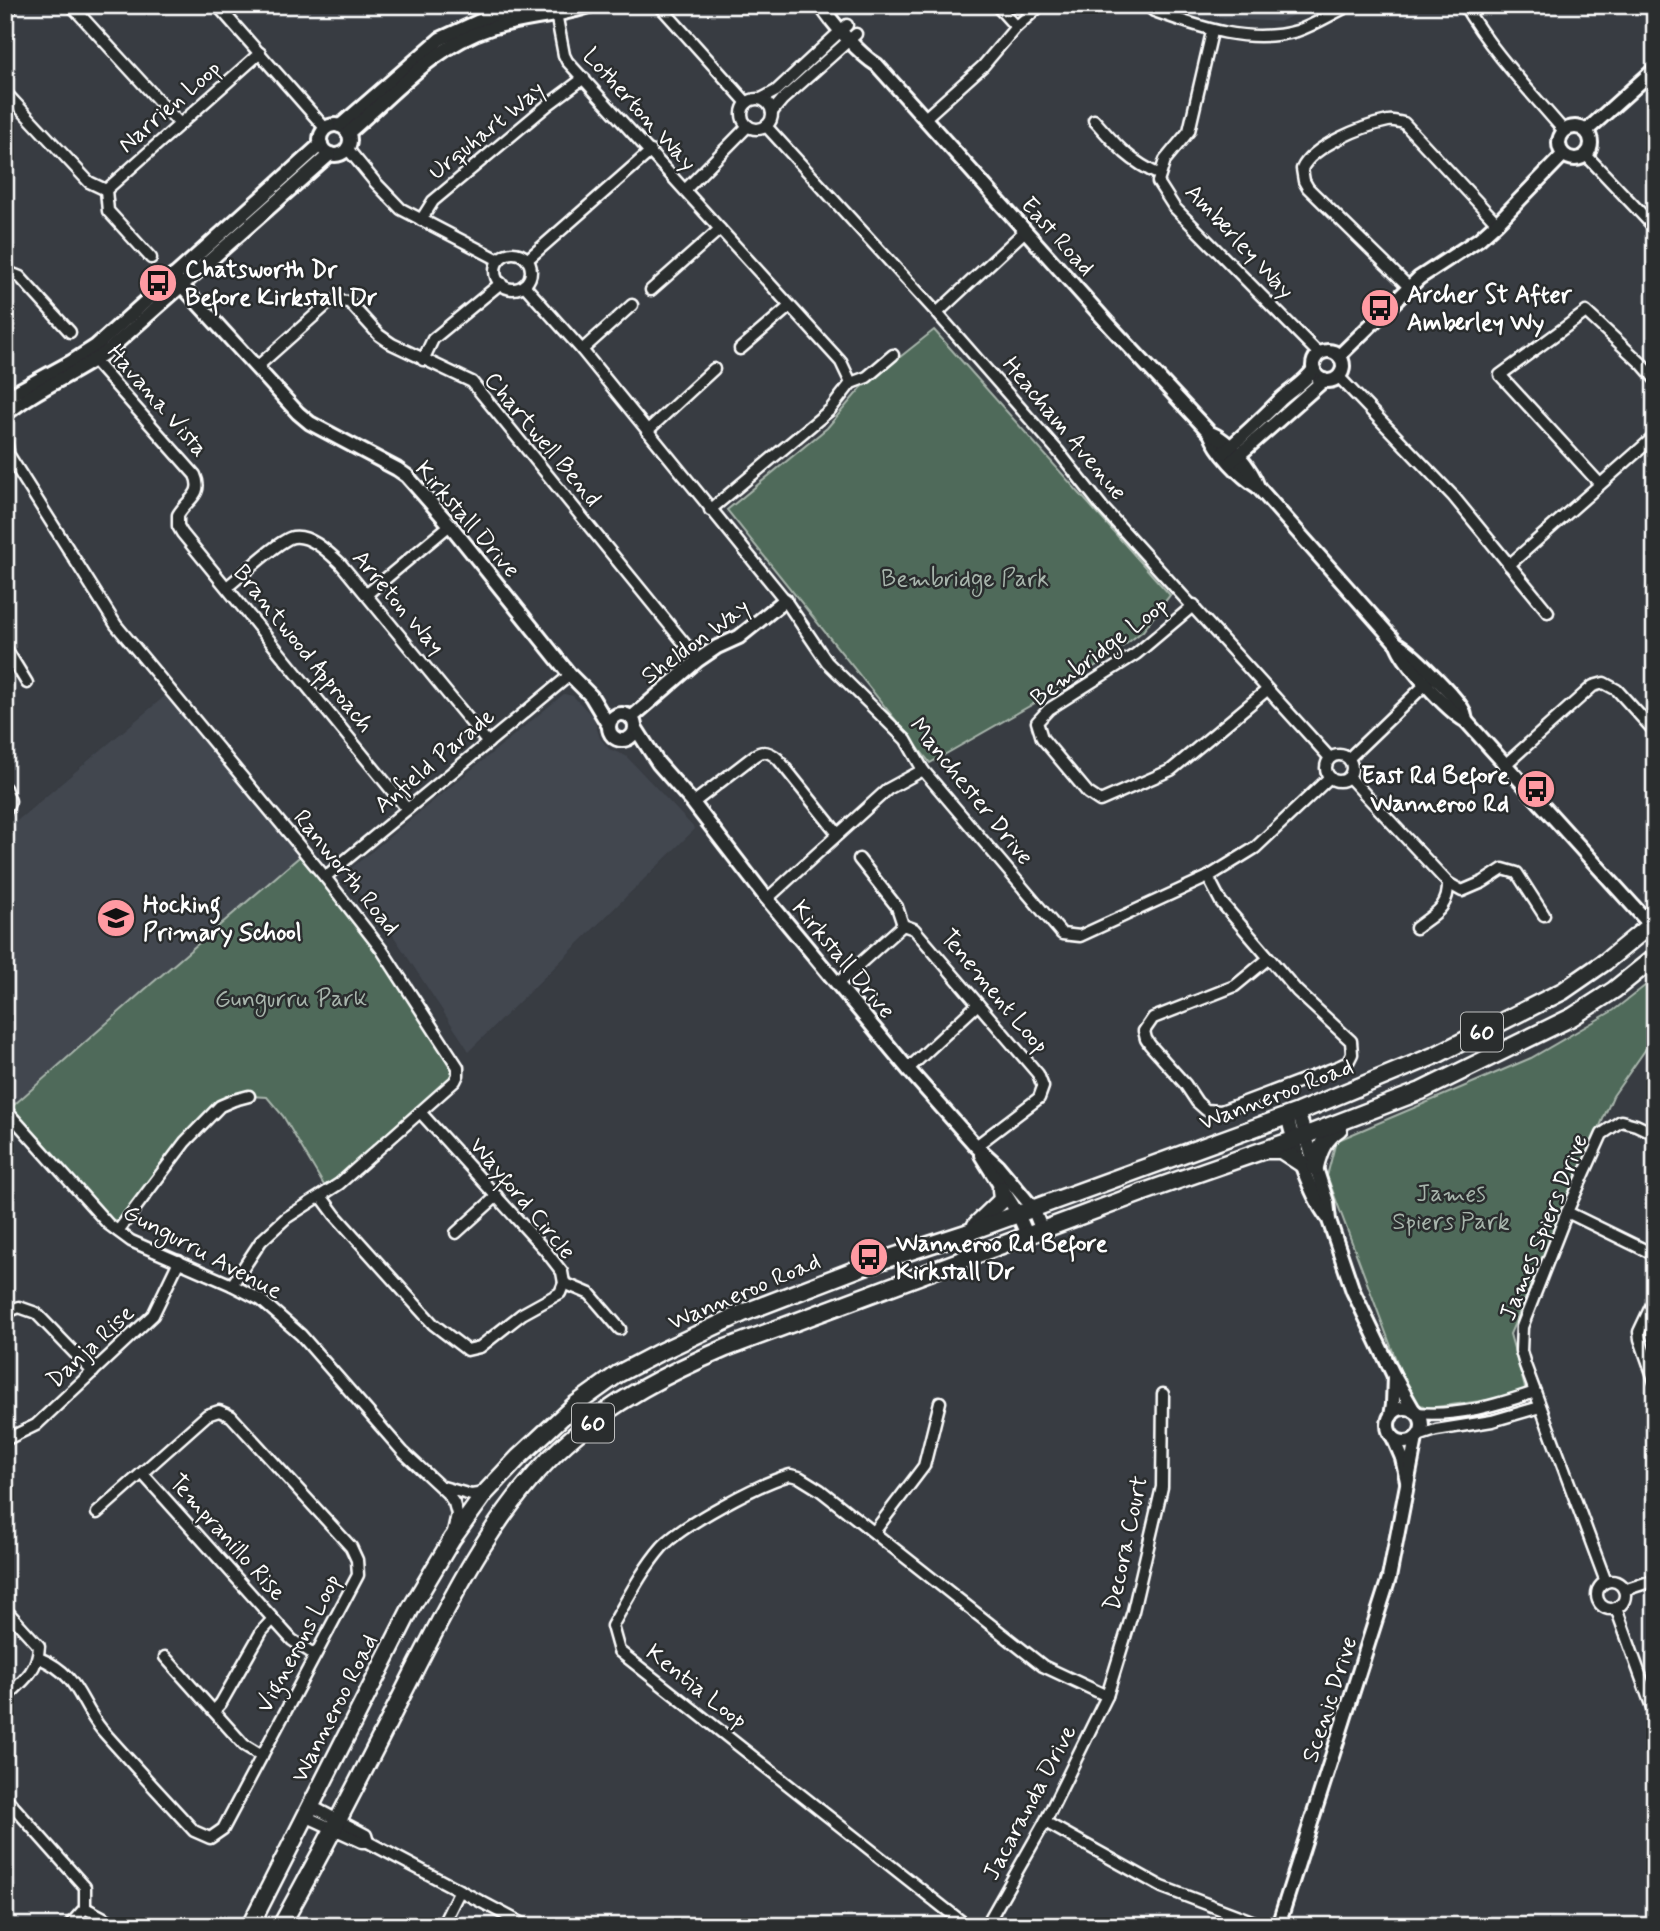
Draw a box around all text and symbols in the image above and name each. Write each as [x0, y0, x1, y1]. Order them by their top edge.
street label: Lotherton Way [575, 41, 703, 179]
street label: Narrien Loop [112, 54, 228, 160]
street label: Urquhart Way [422, 75, 552, 188]
street label: Amberley Way [1177, 178, 1300, 306]
street label: East Road [1013, 191, 1101, 283]
place label: Chatsworth Dr Before Kirkstall Dr [185, 255, 377, 316]
bus stop icon: Chatsworth Dr Before Kirkstall Dr [137, 262, 179, 304]
place label: Archer St After Amberley Wy [1407, 280, 1573, 339]
bus stop icon: Archer St After Amberley Wy [1359, 287, 1401, 329]
street label: Havana Vista [99, 338, 214, 464]
street label: Heacham Avenue [995, 351, 1133, 507]
street label: Chartwell Bend [476, 366, 607, 514]
street label: Kirkstall Drive [407, 455, 526, 585]
street label: Arreton Way [345, 544, 451, 662]
street label: Brantwood Approach [223, 558, 380, 741]
park label: Bembridge Park [881, 564, 1049, 597]
street label: Bembridge Loop [1025, 590, 1176, 716]
street label: Sheldon Way [635, 592, 756, 692]
street label: Anfield Parade [368, 701, 502, 821]
street label: Manchester Drive [902, 712, 1040, 872]
place label: East Rd Before Wanneroo Rd [1361, 761, 1509, 820]
bus stop icon: East Rd Before Wanneroo Rd [1515, 768, 1557, 810]
street label: Ranworth Road [285, 804, 406, 942]
place label: Hocking Primary School [143, 890, 302, 949]
street label: Kirkstall Drive [784, 894, 902, 1026]
school or university icon: Hocking Primary School [95, 897, 137, 939]
street label: Tenement Loop [932, 923, 1055, 1061]
park label: Gungurru Park [215, 984, 367, 1017]
road number: 60 [1461, 1012, 1503, 1051]
street label: Wanneroo Road [1195, 1052, 1358, 1139]
street label: James Spiers Drive [1493, 1130, 1596, 1325]
street label: Wayford Circle [460, 1131, 582, 1268]
park label: James Spiers Park [1392, 1179, 1510, 1238]
street label: Gungurru Avenue [116, 1197, 287, 1309]
place label: Wanneroo Rd Before Kirkstall Dr [895, 1229, 1108, 1288]
bus stop icon: Wanneroo Rd Before Kirkstall Dr [848, 1236, 890, 1278]
street label: Wanneroo Road [664, 1246, 826, 1338]
street label: Danja Rise [40, 1298, 142, 1396]
road number: 60 [572, 1404, 614, 1442]
street label: Tempranillo Rise [161, 1468, 292, 1608]
street label: Decora Court [1097, 1473, 1156, 1614]
street label: Vignerons Loop [250, 1569, 352, 1720]
street label: Wanneroo Road [285, 1629, 386, 1788]
street label: Scenic Drive [1295, 1632, 1365, 1767]
street label: Kentia Loop [639, 1638, 753, 1737]
street label: Jacaranda Drive [976, 1719, 1084, 1886]

